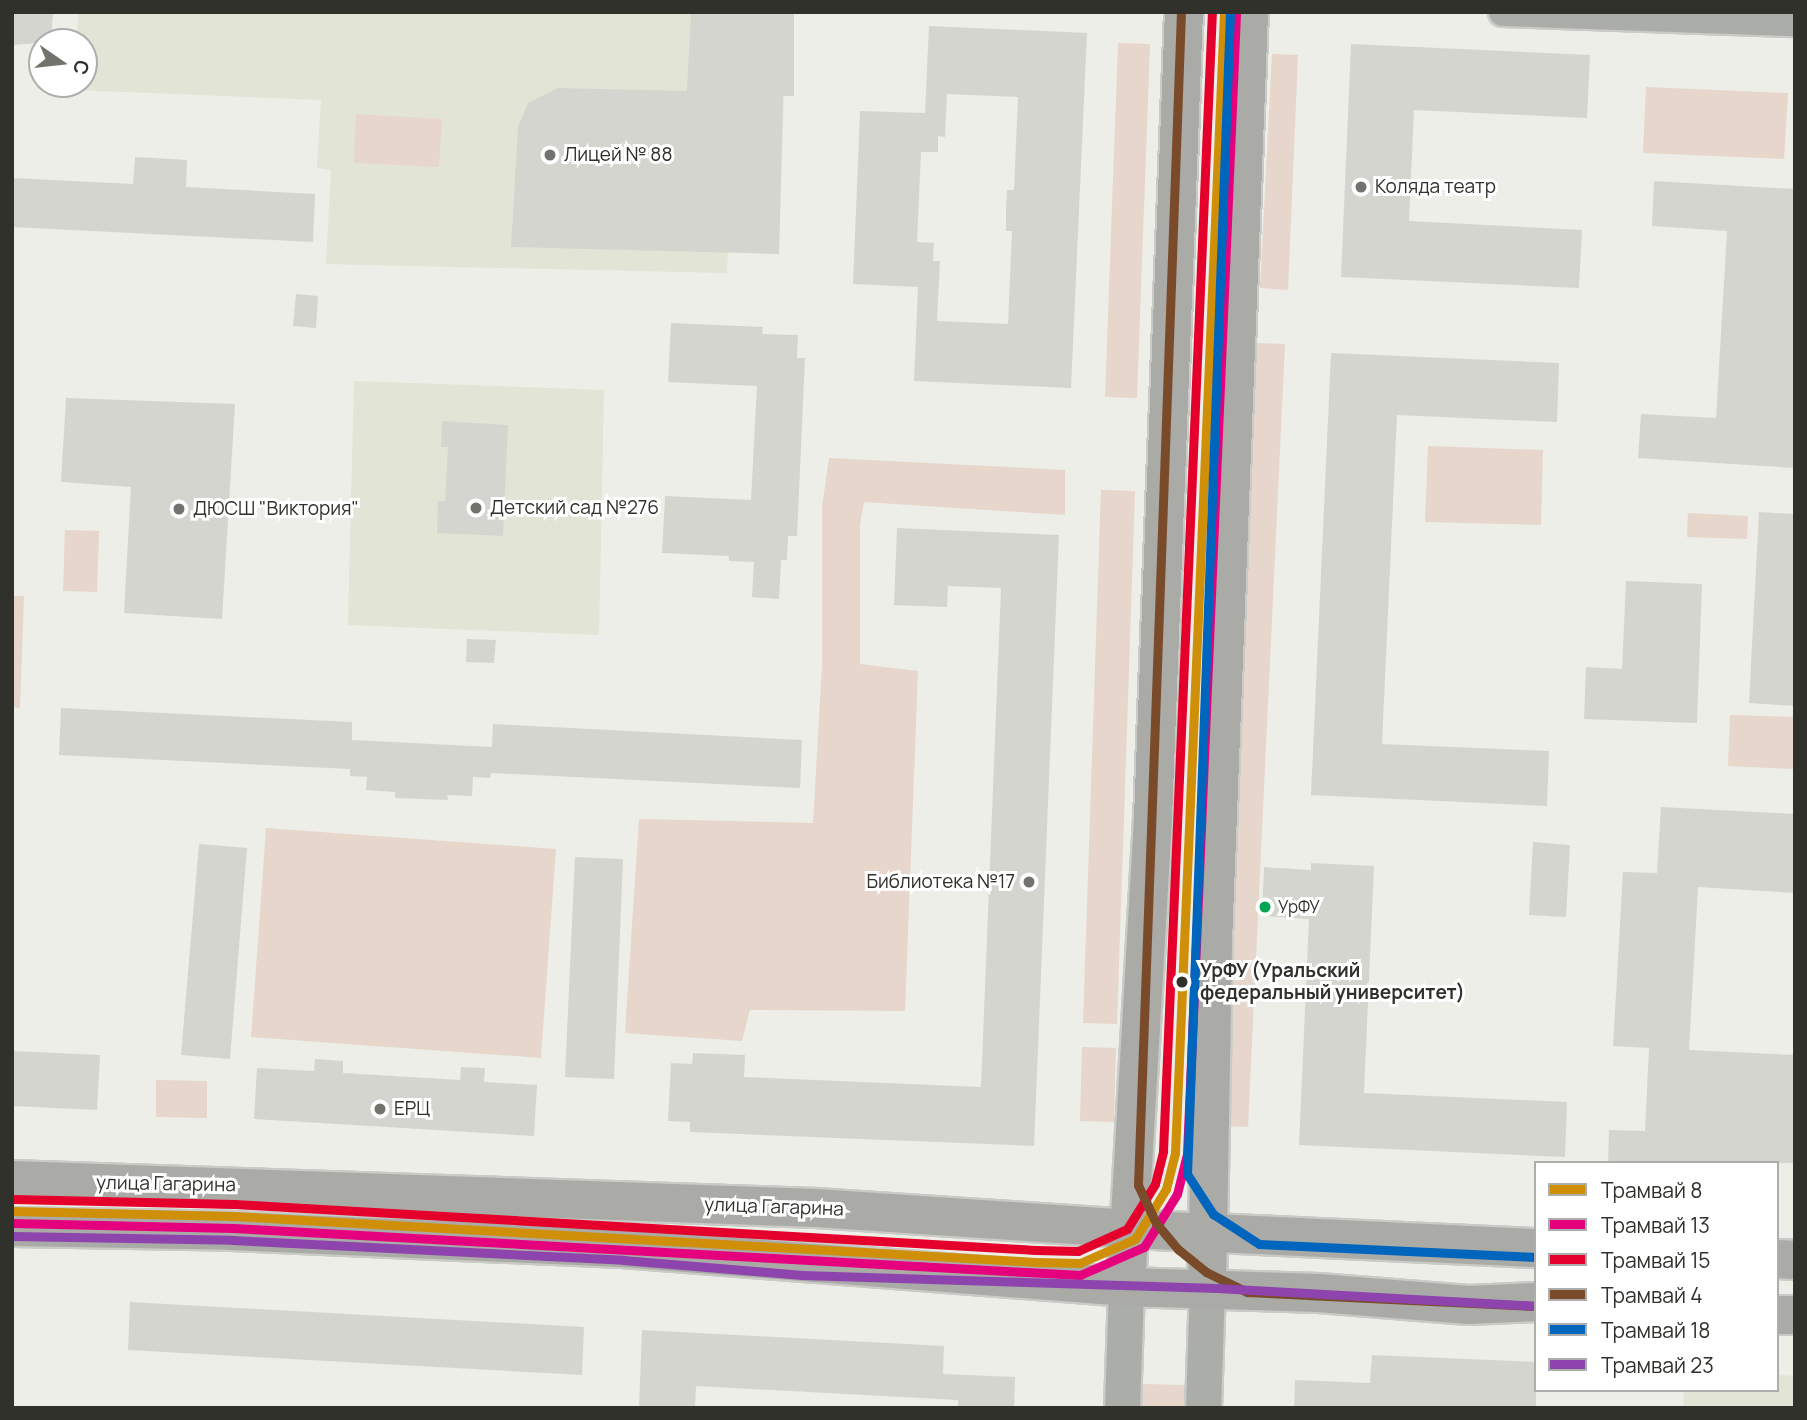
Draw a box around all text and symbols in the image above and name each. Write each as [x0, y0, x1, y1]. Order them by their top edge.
north arrow [28, 28, 98, 98]
text: С [67, 58, 96, 78]
place label: Лицей № 88 [564, 144, 672, 166]
marker: Лицей № 88 [542, 147, 558, 163]
place label: Коляда театр [1375, 176, 1496, 198]
marker: Коляда театр [1353, 179, 1369, 195]
place label: Детский сад №276 [490, 497, 659, 519]
place label: ДЮСШ "Виктория" [193, 498, 359, 520]
marker: Детский сад №276 [468, 500, 484, 516]
marker: ДЮСШ "Виктория" [171, 501, 187, 517]
place label: Библиотека №17 [866, 871, 1015, 893]
marker: Библиотека №17 [1021, 874, 1037, 890]
place label: УрФУ [1278, 897, 1320, 917]
marker: УрФУ [1258, 900, 1272, 914]
place label: УрФУ (Уральский федеральный университет) [1200, 960, 1465, 1004]
marker: УрФУ (Уральский федеральный университет) [1171, 971, 1193, 993]
place label: ЕРЦ [394, 1098, 430, 1120]
marker: ЕРЦ [372, 1101, 388, 1117]
legend [1534, 1161, 1779, 1392]
street label: улица Гагарина [96, 1171, 236, 1197]
text: Трамвай 8 [1601, 1176, 1702, 1204]
street label: улица Гагарина [704, 1193, 844, 1221]
text: Трамвай 13 [1601, 1211, 1710, 1239]
text: Трамвай 15 [1601, 1246, 1710, 1274]
text: Трамвай 4 [1601, 1281, 1703, 1309]
text: Трамвай 18 [1601, 1316, 1711, 1344]
text: Трамвай 23 [1601, 1351, 1714, 1379]

